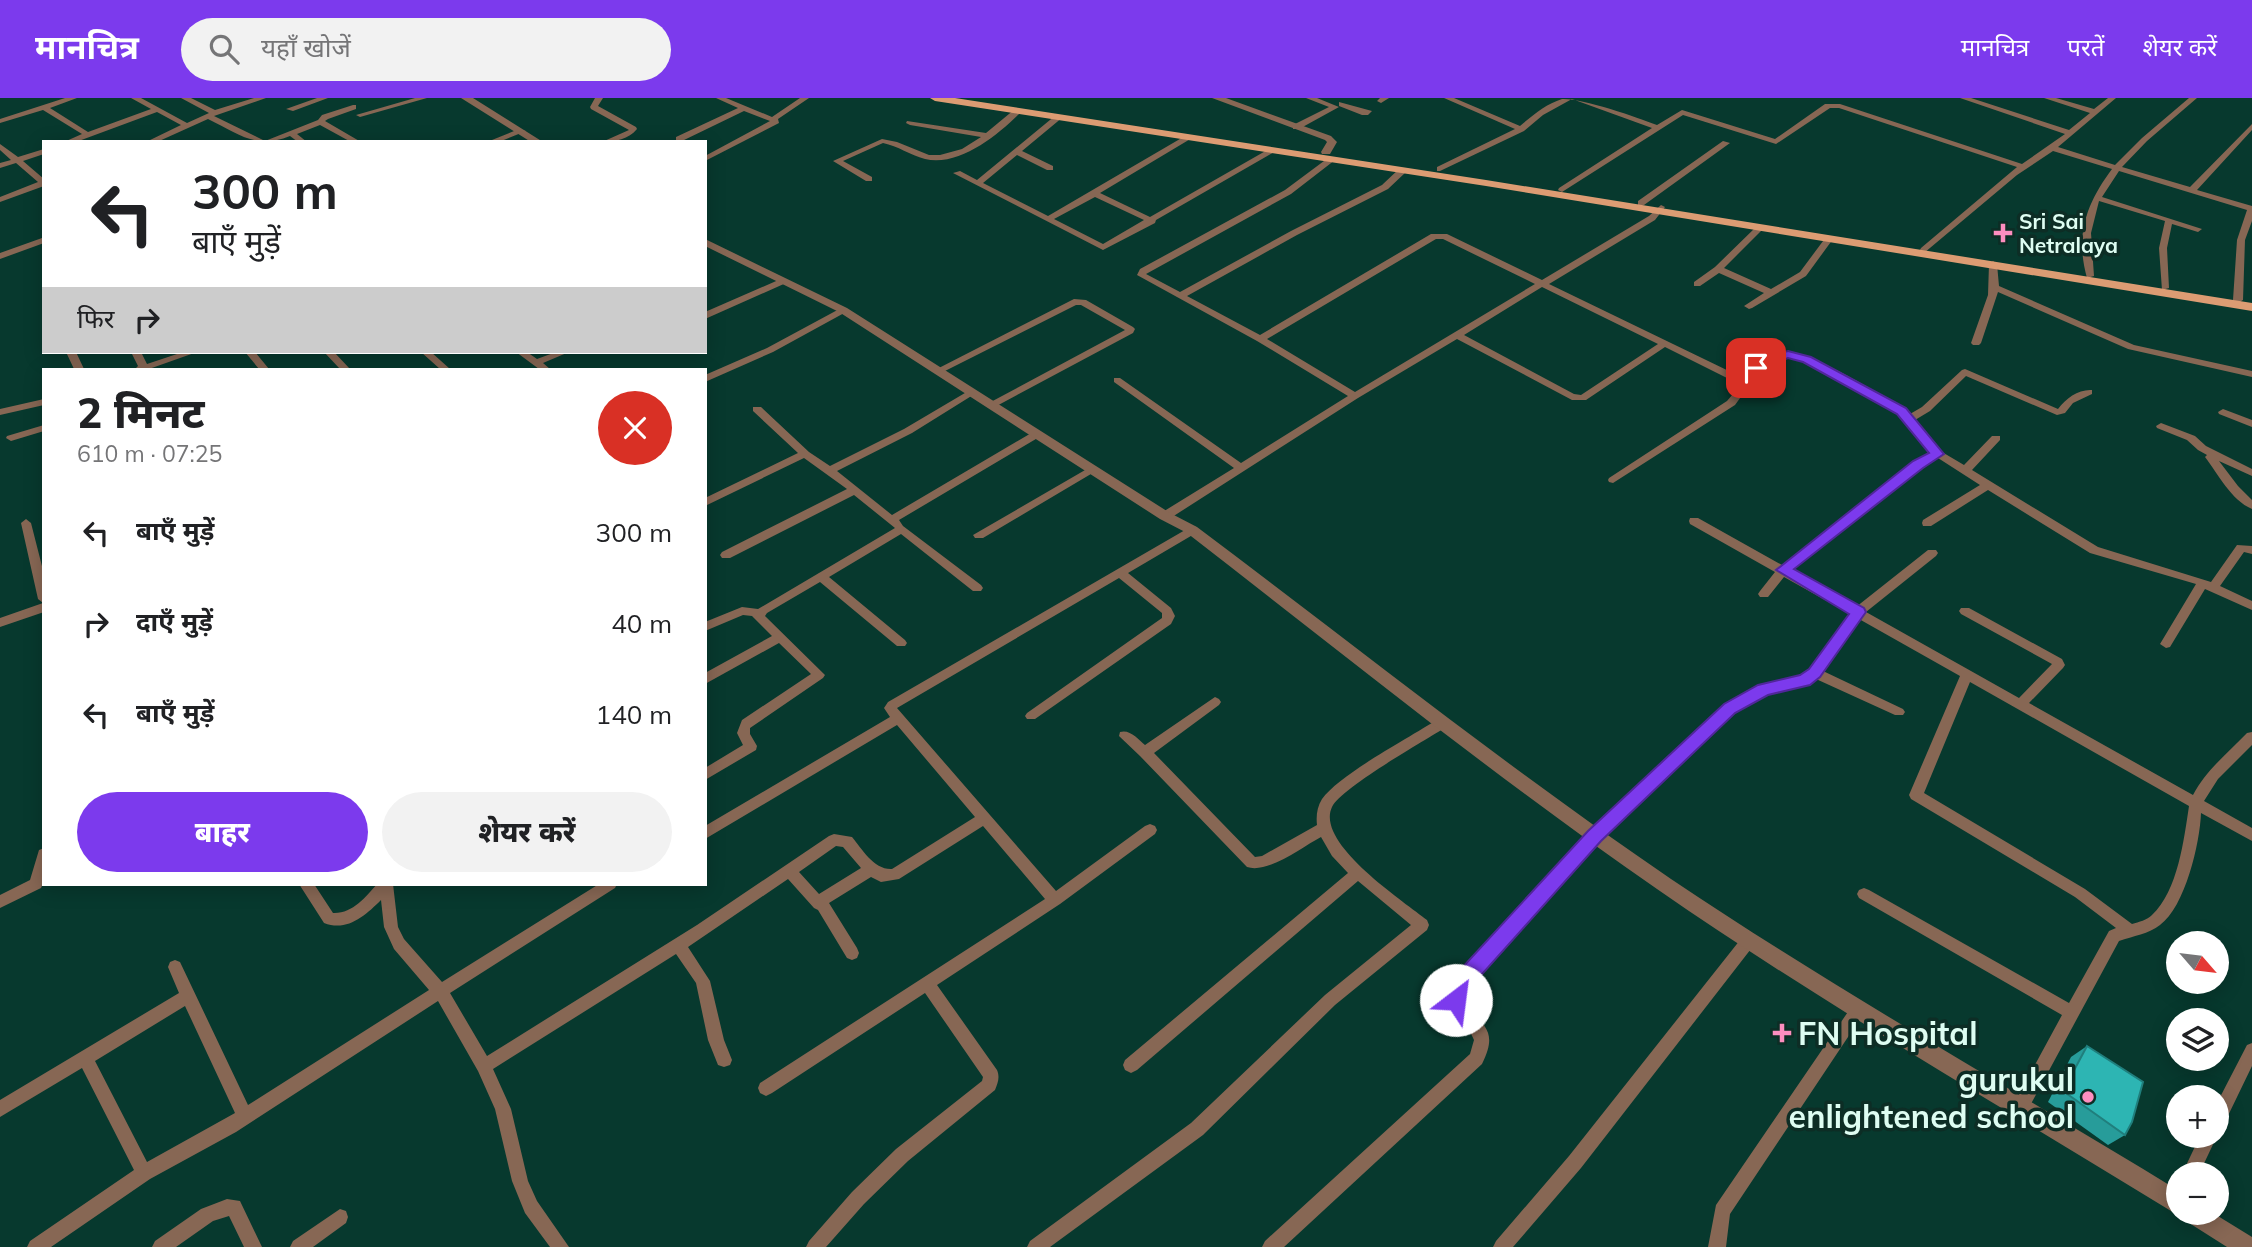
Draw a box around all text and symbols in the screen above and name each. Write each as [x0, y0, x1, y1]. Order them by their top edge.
search box [181, 18, 671, 81]
text: मानचित्र [35, 26, 139, 67]
icon: search [205, 30, 243, 68]
text: यहाँ खोजें [261, 31, 351, 64]
text: मानचित्र [1961, 32, 2029, 62]
text: परतें [2067, 32, 2104, 62]
text: शेयर करें [2142, 32, 2217, 62]
text: 300 m [192, 160, 338, 221]
icon: left [77, 168, 168, 259]
place label: Sri Sai Netralaya [2019, 208, 2118, 258]
text: बाएँ मुड़ें [192, 221, 281, 261]
marker: Sri Sai Netralaya [1993, 223, 2013, 243]
icon: right [128, 301, 166, 339]
text: फिर [77, 302, 114, 335]
pin [1726, 338, 1786, 398]
icon: arrive [1737, 349, 1775, 387]
text: 2 मिनट [77, 386, 204, 439]
button: close [598, 391, 672, 465]
text: 610 m · 07:25 [77, 439, 222, 468]
icon: left [77, 514, 115, 552]
text: बाएँ मुड़ें [136, 514, 214, 547]
text: 300 m [596, 516, 672, 549]
icon: right [77, 605, 115, 643]
text: दाएँ मुड़ें [136, 605, 213, 638]
text: 40 m [611, 607, 672, 640]
icon: left [77, 696, 115, 734]
text: बाएँ मुड़ें [136, 696, 214, 729]
text: 140 m [596, 698, 672, 731]
button: बाहर [77, 792, 368, 872]
button: शेयर करें [382, 792, 672, 872]
north arrow [2166, 931, 2230, 994]
map controls [2166, 931, 2229, 1225]
position arrow [1419, 963, 1493, 1037]
button: layers [2166, 1008, 2229, 1071]
place label: FN Hospital [1798, 1013, 1978, 1053]
marker: FN Hospital [1772, 1023, 1792, 1043]
place label: gurukul enlightened school [1789, 1059, 2074, 1136]
button: + [2166, 1085, 2229, 1148]
marker: gurukul enlightened school [2080, 1089, 2096, 1105]
button: − [2166, 1162, 2229, 1225]

